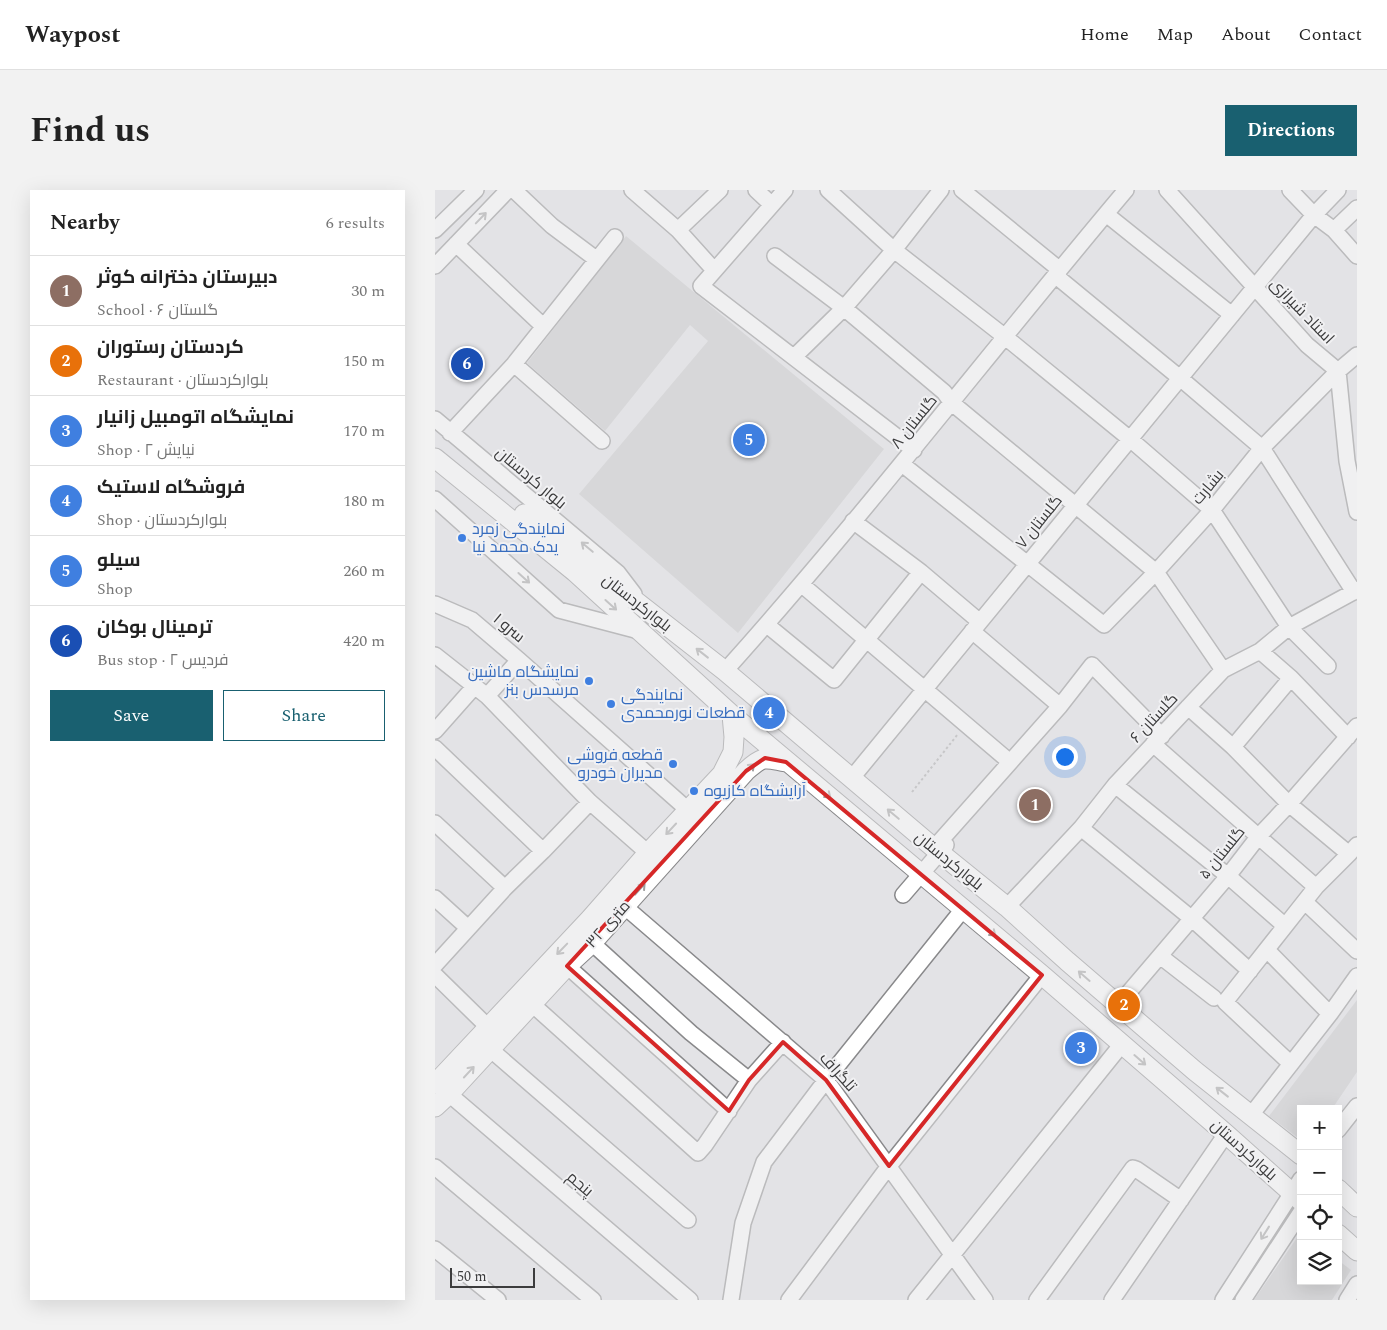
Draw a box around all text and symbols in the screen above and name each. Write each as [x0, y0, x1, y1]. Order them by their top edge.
text: Waypost [25, 17, 121, 53]
text: Home [1080, 21, 1129, 48]
text: Map [1157, 21, 1193, 48]
text: About [1221, 21, 1271, 48]
text: Contact [1299, 21, 1362, 48]
text: Find us [30, 104, 150, 157]
button: Directions [1225, 105, 1357, 156]
text: Nearby [50, 207, 120, 239]
text: 6 results [326, 211, 385, 235]
one-way arrow [475, 212, 487, 225]
text: دبیرستان دخترانه کوثر [97, 263, 278, 292]
street label: استاد شیرازی [1264, 272, 1340, 350]
text: 1 [62, 279, 70, 303]
text: 30 m [351, 279, 385, 303]
text: School · گلستان ۶ [97, 298, 218, 322]
text: کردستان رستوران [97, 333, 244, 362]
pin: 6 [451, 345, 483, 383]
text: 2 [62, 349, 70, 373]
text: 150 m [343, 349, 385, 373]
text: Restaurant · بلوارکردستان [97, 368, 269, 392]
street label: گلستان ۸ [885, 390, 943, 454]
text: نمایشگاه اتومبیل زانیار [97, 403, 294, 432]
text: 3 [62, 419, 70, 443]
text: 170 m [343, 419, 385, 443]
pin: 5 [733, 421, 765, 459]
text: Shop · نیایش ۲ [97, 438, 195, 462]
street label: بلوار کردستان [490, 441, 572, 515]
street label: بشارت [1186, 464, 1230, 510]
text: فروشگاه لاستیک [97, 473, 245, 502]
text: 4 [62, 489, 70, 513]
text: 180 m [343, 489, 385, 513]
street label: گلستان ۷ [1010, 490, 1068, 554]
text: Shop · بلوارکردستان [97, 508, 227, 532]
place label: نمایندگی زمرد یدک محمد نیا [472, 517, 565, 559]
marker: نمایندگی زمرد یدک محمد نیا [456, 532, 468, 544]
one-way arrow [580, 541, 593, 552]
text: سیلو [97, 546, 141, 575]
text: 5 [62, 559, 70, 583]
text: 260 m [343, 559, 385, 583]
street label: بلوارکردستان [597, 568, 677, 638]
one-way arrow [517, 572, 530, 584]
text: Shop [97, 577, 133, 601]
one-way arrow [605, 599, 618, 611]
street label: سرو ۱ [488, 607, 530, 649]
text: ترمینال بوکان [97, 613, 212, 642]
text: 6 [62, 629, 70, 653]
text: 420 m [343, 629, 385, 653]
text: Bus stop · فردیس ۲ [97, 648, 228, 672]
one-way arrow [696, 648, 709, 659]
place label: نمایشگاه ماشین مرسدس بنز [468, 660, 579, 702]
marker: نمایشگاه ماشین مرسدس بنز [583, 675, 595, 687]
place label: نمایندگی قطعات نورمحمدی [621, 683, 746, 725]
street label: گلستان ۶ [1124, 687, 1184, 749]
button: Save [50, 690, 213, 741]
button: Share [223, 690, 385, 741]
pin: 4 [753, 694, 785, 732]
marker: نمایندگی قطعات نورمحمدی [605, 698, 617, 710]
place label: قطعه فروشی مدیران خودرو [567, 743, 663, 785]
your location [1052, 744, 1078, 770]
marker: قطعه فروشی مدیران خودرو [667, 758, 679, 770]
one-way arrow [742, 763, 755, 775]
place label: آرایشگاه کازیوه [704, 779, 807, 803]
marker: آرایشگاه کازیوه [688, 785, 700, 797]
pin: 1 [1019, 786, 1051, 824]
one-way arrow [818, 788, 831, 799]
one-way arrow [887, 809, 900, 820]
street label: گلستان ۵ [1193, 821, 1251, 885]
one-way arrow [665, 822, 677, 835]
street label: بلوارکردستان [909, 826, 989, 896]
one-way arrow [634, 883, 645, 896]
street label: ۳۲ متری [580, 895, 636, 953]
one-way arrow [984, 925, 997, 937]
one-way arrow [556, 943, 568, 956]
one-way arrow [1077, 970, 1090, 982]
pin: 2 [1108, 986, 1140, 1024]
pin: 3 [1065, 1029, 1097, 1067]
street label: تلگراف [814, 1047, 863, 1098]
one-way arrow [1134, 1054, 1147, 1065]
one-way arrow [463, 1065, 475, 1078]
one-way arrow [1216, 1086, 1229, 1097]
map controls [1297, 1105, 1342, 1285]
button: + [1297, 1105, 1342, 1150]
street label: بلوارکردستان [1205, 1113, 1283, 1187]
button: − [1297, 1150, 1342, 1195]
street label: پنجم [561, 1165, 599, 1203]
button: locate [1297, 1195, 1342, 1240]
one-way arrow [1260, 1226, 1270, 1240]
button: layers [1297, 1240, 1342, 1285]
scale bar [450, 1265, 535, 1288]
text: 50 m [457, 1266, 487, 1287]

